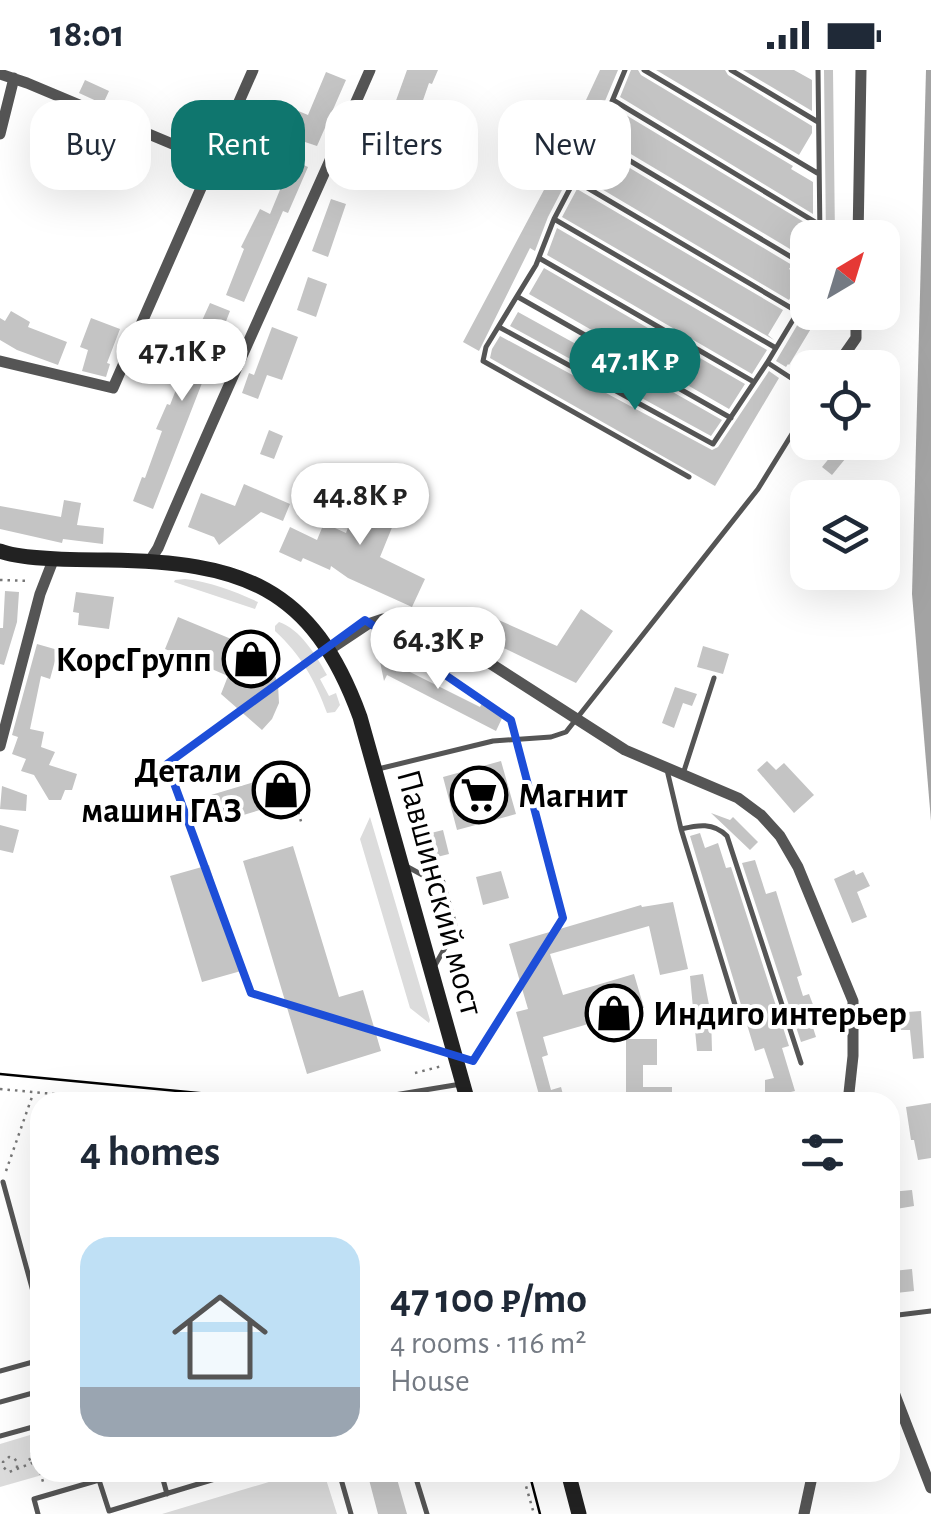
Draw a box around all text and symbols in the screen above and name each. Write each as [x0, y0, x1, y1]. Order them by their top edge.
text: 18:01 [50, 16, 125, 54]
chip: Buy [30, 100, 151, 190]
chip: Rent [171, 100, 305, 190]
chip: Filters [325, 100, 478, 190]
chip: New [498, 100, 631, 190]
north arrow [790, 220, 900, 330]
map controls [790, 220, 900, 590]
pin: 47.1K ₽ [90, 319, 274, 404]
pin: 47.1K ₽ [543, 328, 727, 413]
text: 47.1K ₽ [138, 335, 226, 367]
text: 47.1K ₽ [591, 344, 679, 376]
button: locate [790, 350, 900, 460]
pin: 44.8K ₽ [268, 463, 452, 548]
text: 44.8K ₽ [313, 479, 407, 511]
button: layers [790, 480, 900, 590]
pin: 64.3K ₽ [346, 607, 530, 692]
text: 64.3K ₽ [392, 623, 484, 655]
shop icon: КорсГрупп [221, 629, 281, 689]
place label: КорсГрупп [55, 643, 212, 678]
place label: Детали машин ГАЗ [81, 754, 242, 829]
shop icon: Детали машин ГАЗ [251, 760, 311, 820]
supermarket icon: Магнит [449, 765, 509, 825]
street label: Павшинский мост [390, 766, 489, 1019]
place label: Магнит [518, 779, 628, 814]
shop icon: Индиго интерьер [584, 983, 644, 1043]
place label: Индиго интерьер [653, 997, 907, 1032]
icon: filters [795, 1125, 850, 1180]
text: 4 homes [80, 1131, 220, 1173]
icon: home [160, 1277, 280, 1397]
text: 47 100 ₽/mo [390, 1278, 587, 1320]
text: 4 rooms · 116 m² [390, 1327, 587, 1359]
text: House [390, 1365, 470, 1397]

